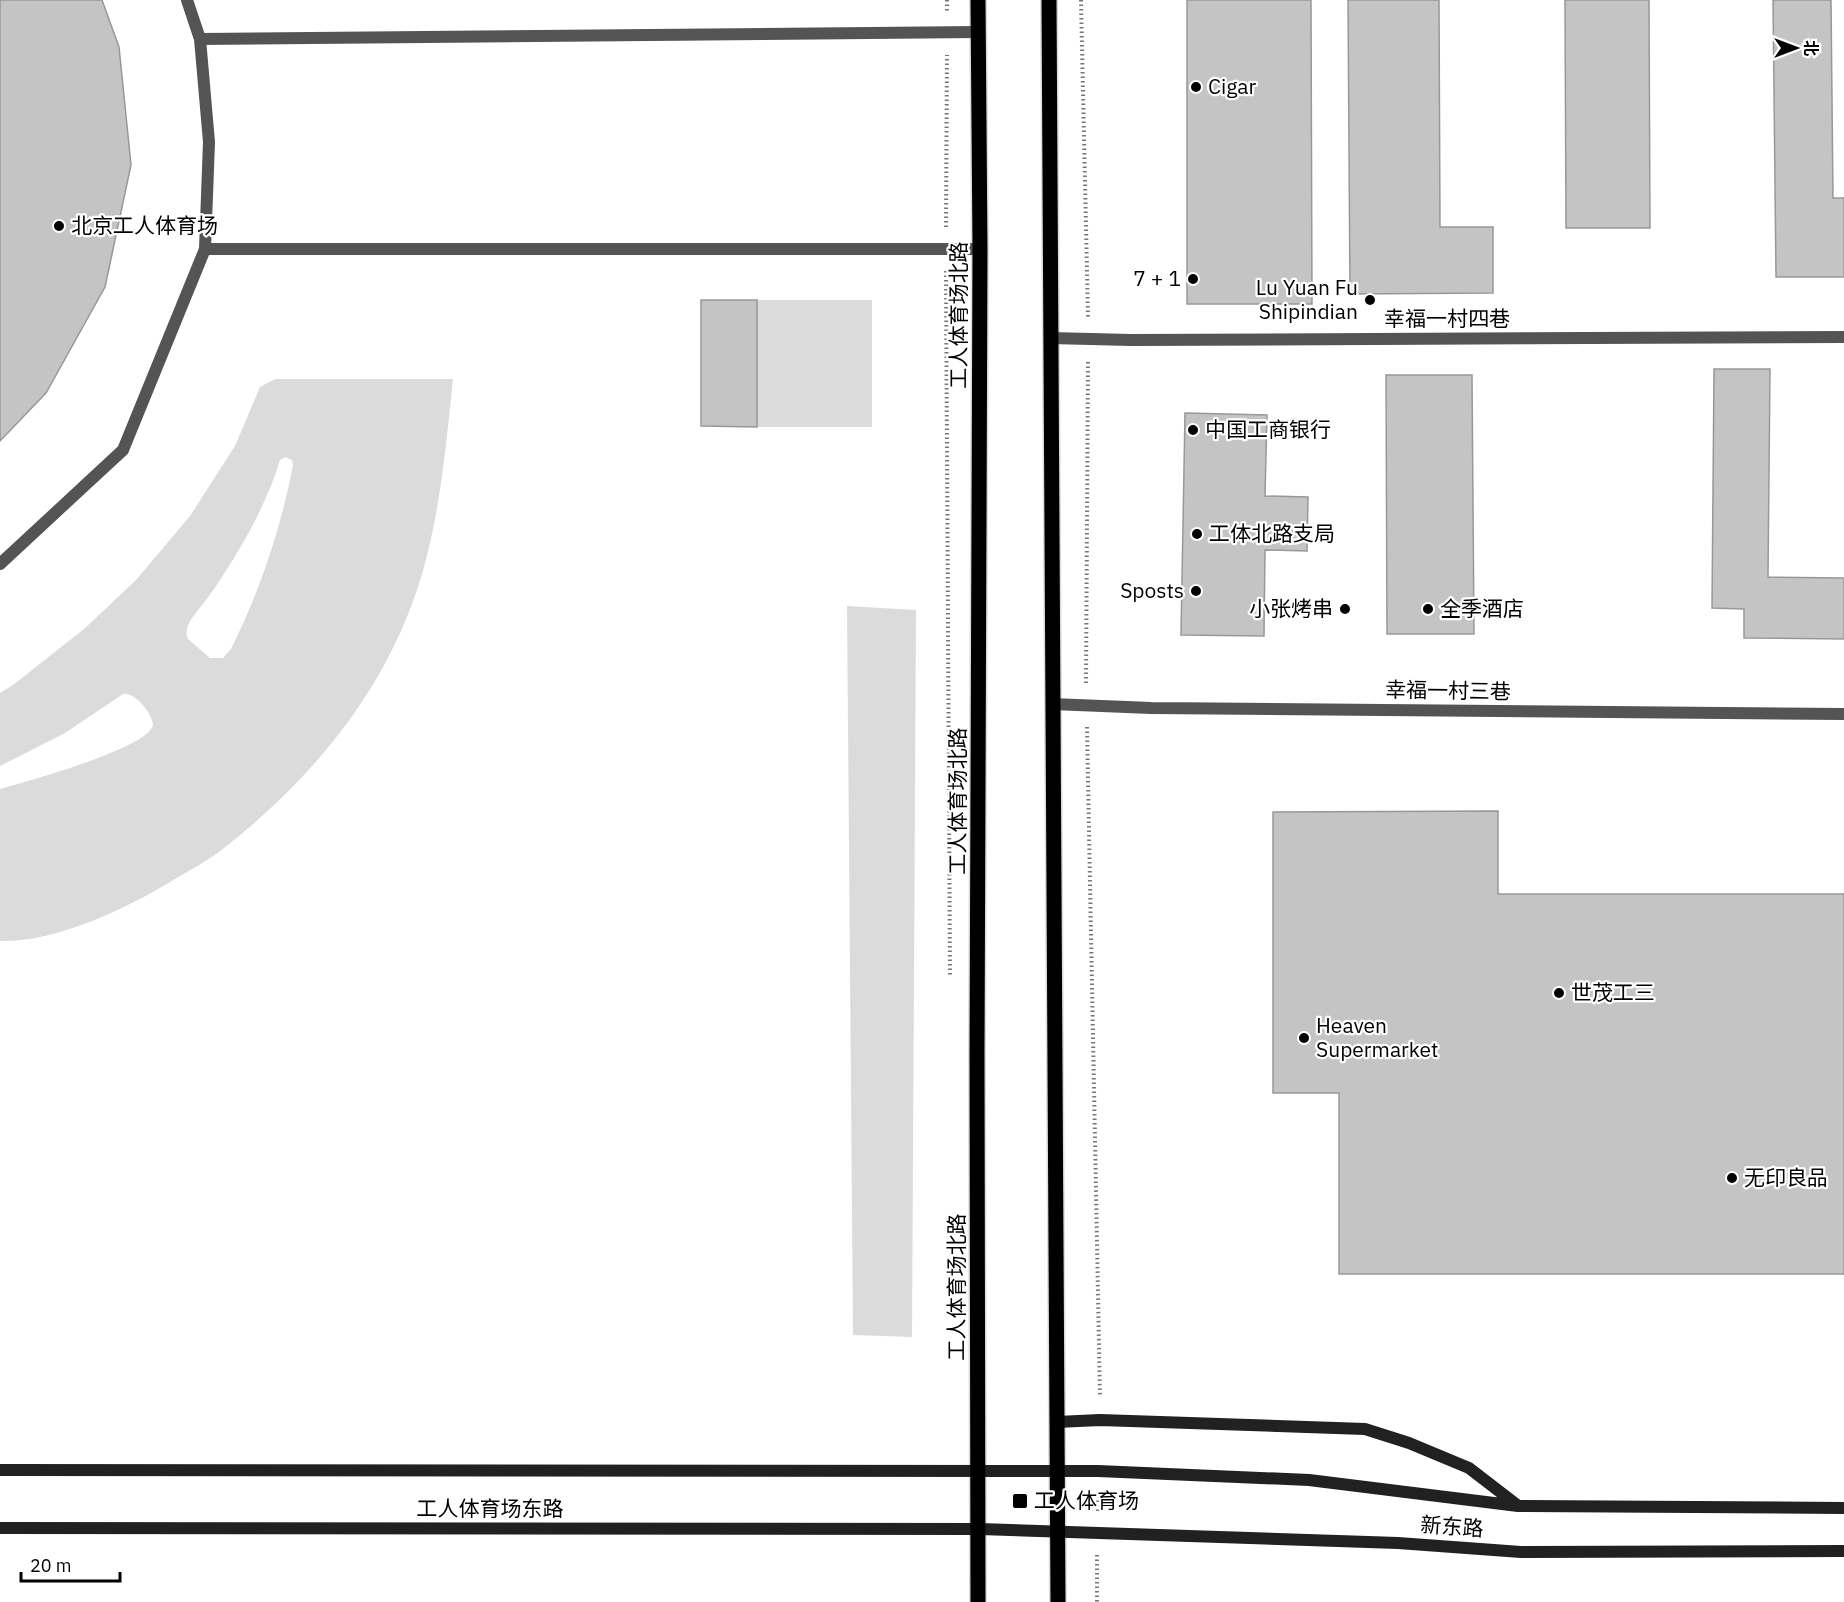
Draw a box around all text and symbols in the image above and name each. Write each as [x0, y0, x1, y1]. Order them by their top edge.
north arrow [1766, 18, 1826, 78]
text: 北 [1801, 40, 1821, 56]
place label: Cigar [1208, 72, 1257, 100]
marker: Cigar [1189, 80, 1203, 94]
place label: 北京工人体育场 [71, 211, 218, 239]
marker: 北京工人体育场 [52, 219, 66, 233]
street label: 工人体育场北路 [944, 242, 972, 389]
place label: 7 + 1 [1133, 264, 1181, 292]
marker: 7 + 1 [1186, 272, 1200, 286]
place label: Lu Yuan Fu Shipindian [1256, 273, 1358, 325]
marker: Lu Yuan Fu Shipindian [1363, 293, 1377, 307]
street label: 幸福一村四巷 [1384, 304, 1510, 332]
place label: 中国工商银行 [1205, 415, 1331, 443]
marker: 中国工商银行 [1186, 423, 1200, 437]
place label: 工体北路支局 [1209, 519, 1335, 547]
marker: 工体北路支局 [1190, 527, 1204, 541]
place label: Sposts [1120, 576, 1184, 604]
marker: Sposts [1189, 584, 1203, 598]
place label: 小张烤串 [1249, 594, 1333, 622]
place label: 全季酒店 [1440, 594, 1524, 622]
marker: 小张烤串 [1338, 602, 1352, 616]
marker: 全季酒店 [1421, 602, 1435, 616]
street label: 幸福一村三巷 [1385, 675, 1511, 705]
street label: 工人体育场北路 [943, 728, 971, 875]
place label: 世茂工三 [1571, 978, 1655, 1006]
marker: 世茂工三 [1552, 986, 1566, 1000]
place label: Heaven Supermarket [1316, 1011, 1438, 1063]
marker: Heaven Supermarket [1297, 1031, 1311, 1045]
place label: 无印良品 [1744, 1163, 1828, 1191]
marker: 无印良品 [1725, 1171, 1739, 1185]
street label: 工人体育场北路 [942, 1214, 970, 1361]
place label: 工人体育场 [1034, 1486, 1139, 1514]
marker: 工人体育场 [1011, 1492, 1029, 1510]
street label: 工人体育场东路 [417, 1494, 564, 1522]
street label: 新东路 [1420, 1510, 1484, 1542]
scale bar [21, 1545, 120, 1583]
text: 20 m [30, 1554, 72, 1577]

